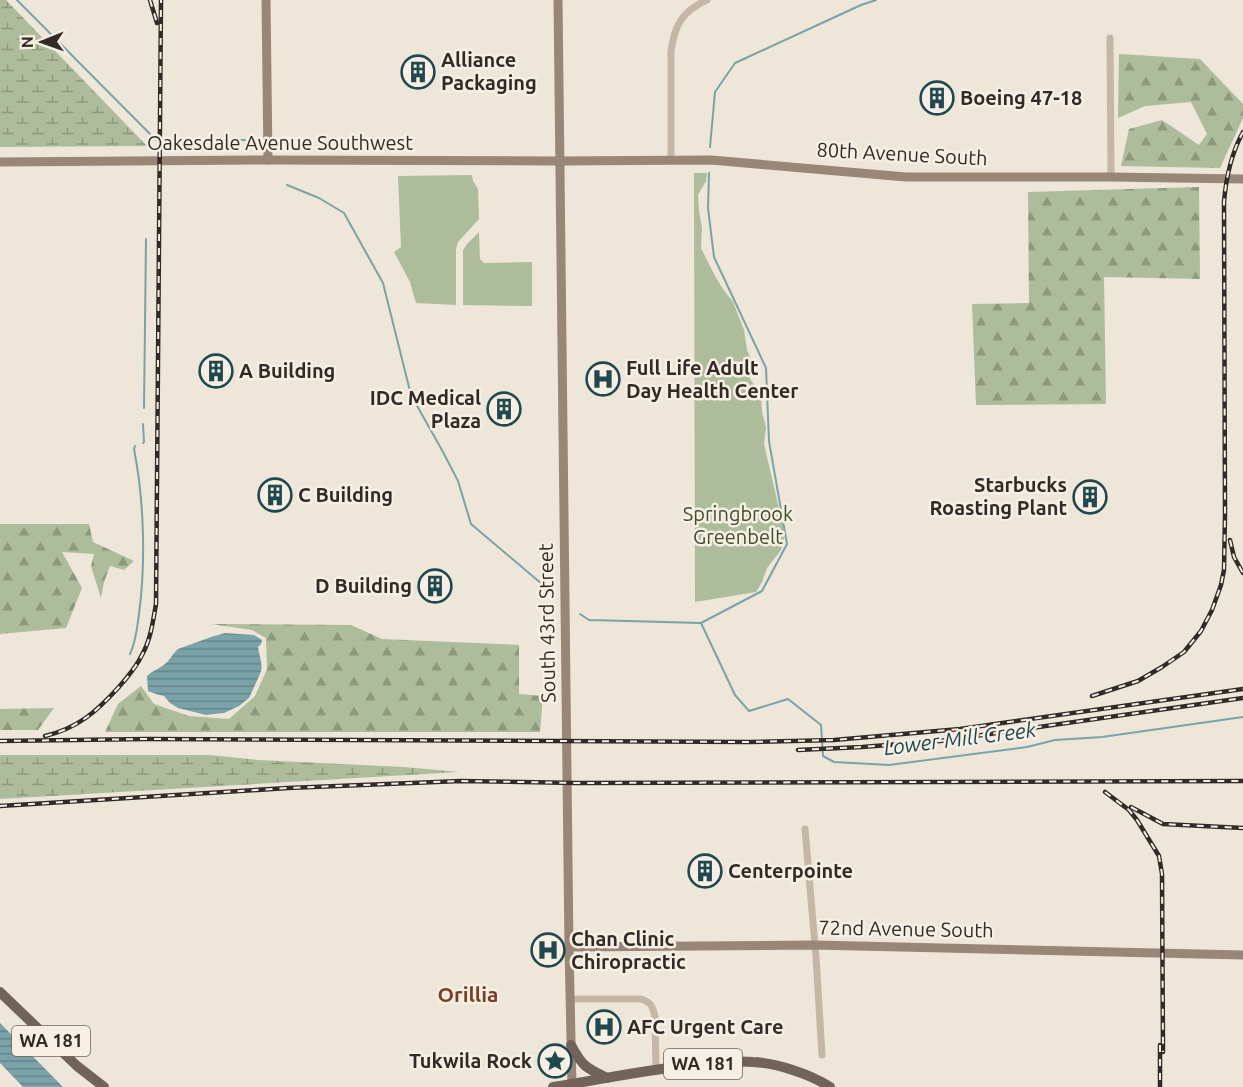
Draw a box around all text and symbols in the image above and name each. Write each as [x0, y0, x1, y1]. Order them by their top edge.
north arrow [12, 12, 72, 72]
text: N [18, 36, 36, 48]
place label: Alliance Packaging [441, 48, 537, 94]
building icon: Alliance Packaging [400, 54, 436, 90]
building icon: Boeing 47-18 [919, 80, 955, 116]
place label: Boeing 47-18 [960, 86, 1082, 109]
street label: Oakesdale Avenue Southwest [147, 131, 413, 154]
street label: 80th Avenue South [816, 138, 988, 169]
building icon: A Building [198, 353, 234, 389]
place label: Full Life Adult Day Health Center [626, 356, 799, 402]
place label: A Building [239, 359, 335, 382]
hospital icon: Full Life Adult Day Health Center [585, 361, 621, 397]
place label: IDC Medical Plaza [370, 386, 481, 432]
building icon: IDC Medical Plaza [486, 391, 522, 427]
place label: Starbucks Roasting Plant [929, 473, 1067, 519]
building icon: C Building [257, 477, 293, 513]
building icon: Starbucks Roasting Plant [1072, 479, 1108, 515]
place label: C Building [298, 483, 393, 506]
park label: Springbrook Greenbelt [683, 502, 793, 548]
street label: South 43rd Street [534, 543, 559, 703]
building icon: D Building [417, 568, 453, 604]
place label: D Building [315, 574, 412, 597]
water label: Lower Mill Creek [882, 717, 1038, 759]
building icon: Centerpointe [687, 853, 723, 889]
place label: Centerpointe [728, 859, 853, 882]
street label: 72nd Avenue South [818, 915, 994, 942]
place label: Chan Clinic Chiropractic [571, 927, 686, 973]
hospital icon: Chan Clinic Chiropractic [530, 932, 566, 968]
district label: Orillia [438, 982, 498, 1006]
hospital icon: AFC Urgent Care [586, 1009, 622, 1045]
place label: AFC Urgent Care [627, 1015, 784, 1038]
road number: WA 181 [12, 1026, 90, 1056]
place icon: Tukwila Rock [537, 1043, 573, 1079]
place label: Tukwila Rock [409, 1049, 532, 1072]
road number: WA 181 [664, 1049, 742, 1079]

